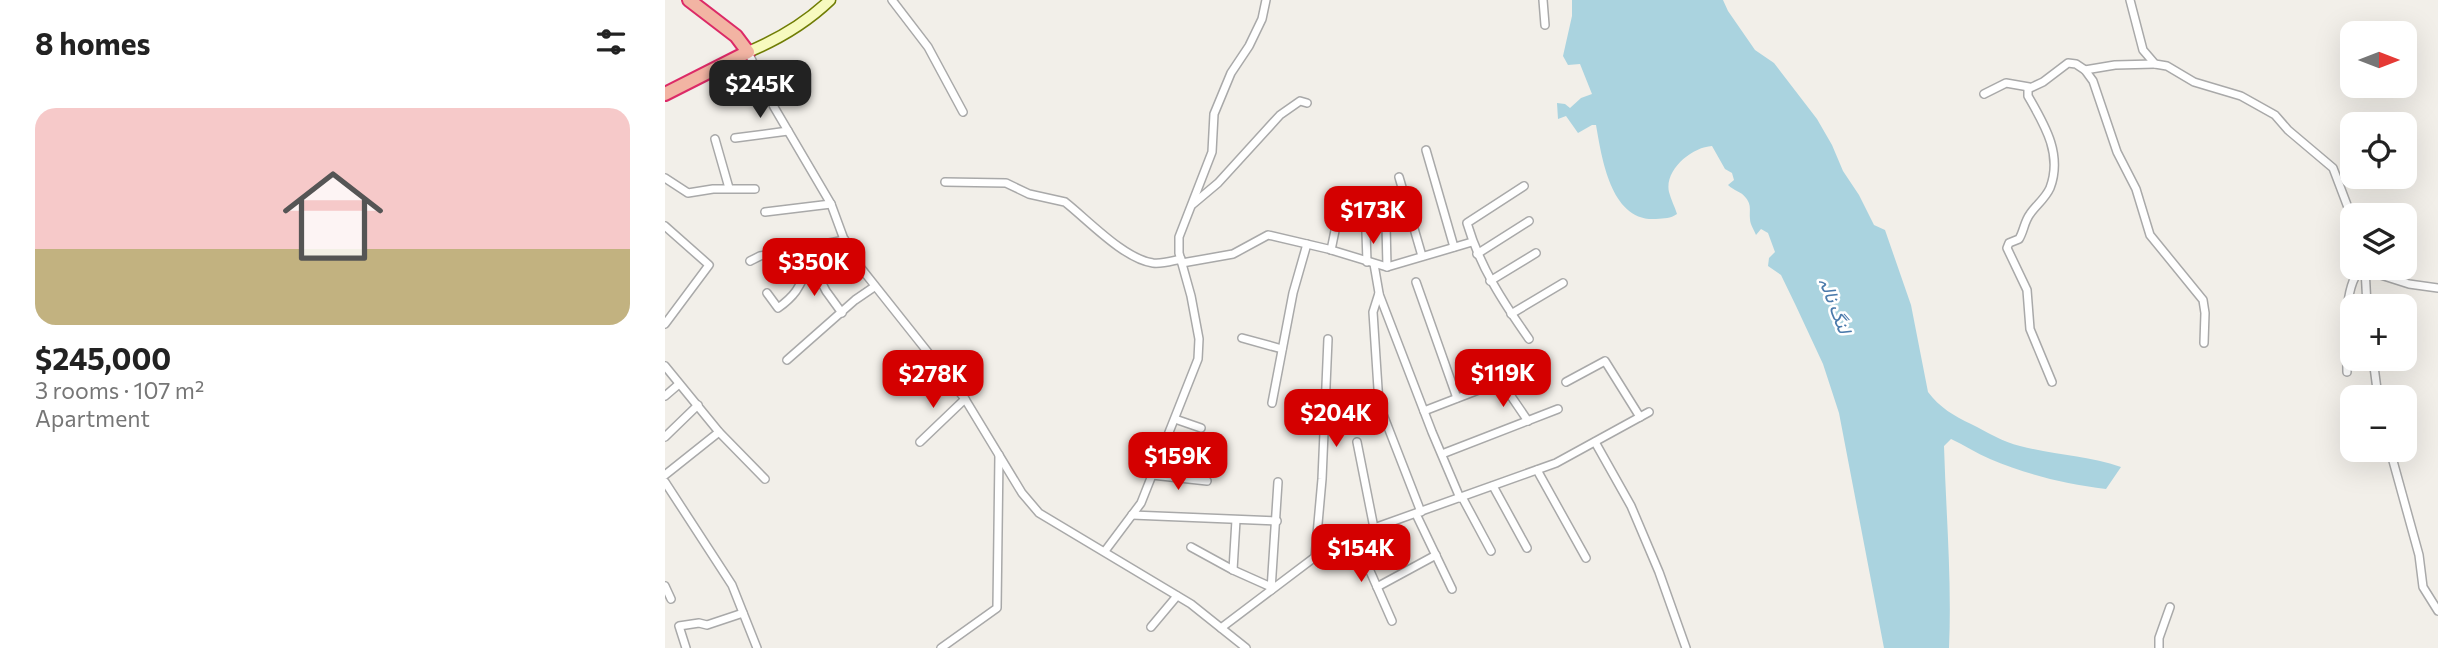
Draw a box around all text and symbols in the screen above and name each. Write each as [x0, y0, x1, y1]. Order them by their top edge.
north arrow [2340, 21, 2417, 98]
map controls [2340, 21, 2417, 462]
icon: filters [592, 23, 630, 61]
text: 8 homes [35, 24, 151, 61]
pin: $245K [711, 60, 809, 120]
text: $245K [725, 69, 795, 97]
button: locate [2340, 112, 2417, 189]
icon: home [270, 153, 396, 279]
pin: $173K [1324, 187, 1422, 246]
text: $173K [1340, 195, 1406, 223]
button: layers [2340, 203, 2417, 280]
pin: $350K [765, 238, 863, 298]
text: $350K [778, 247, 850, 275]
water label: لنگ نالہ [1815, 274, 1858, 339]
button: + [2340, 294, 2417, 371]
text: $245,000 [35, 339, 171, 376]
pin: $278K [884, 350, 982, 410]
pin: $119K [1454, 350, 1552, 409]
text: $119K [1471, 358, 1535, 386]
text: $278K [899, 359, 967, 387]
text: 3 rooms · 107 m² [35, 376, 204, 404]
button: − [2340, 385, 2417, 462]
pin: $204K [1287, 390, 1385, 449]
text: $204K [1300, 398, 1372, 426]
text: Apartment [35, 404, 150, 432]
pin: $159K [1129, 433, 1227, 492]
text: $159K [1144, 441, 1212, 469]
pin: $154K [1312, 524, 1410, 584]
text: $154K [1327, 533, 1395, 561]

